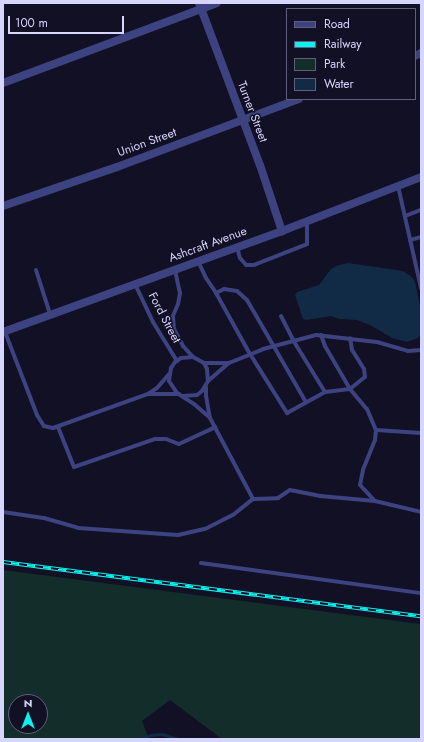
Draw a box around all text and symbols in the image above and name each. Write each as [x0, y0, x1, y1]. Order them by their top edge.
scale bar [10, 8, 126, 34]
legend [286, 8, 416, 100]
text: 100 m [15, 14, 48, 32]
text: Road [324, 15, 350, 33]
text: Railway [324, 35, 362, 53]
text: Park [324, 55, 345, 73]
text: Water [324, 75, 354, 93]
street label: Turner Street [234, 80, 270, 144]
street label: Union Street [115, 126, 179, 160]
street label: Ashcraft Avenue [167, 224, 249, 266]
street label: Ford Street [145, 290, 183, 346]
north arrow [8, 694, 48, 734]
text: N [24, 695, 32, 711]

